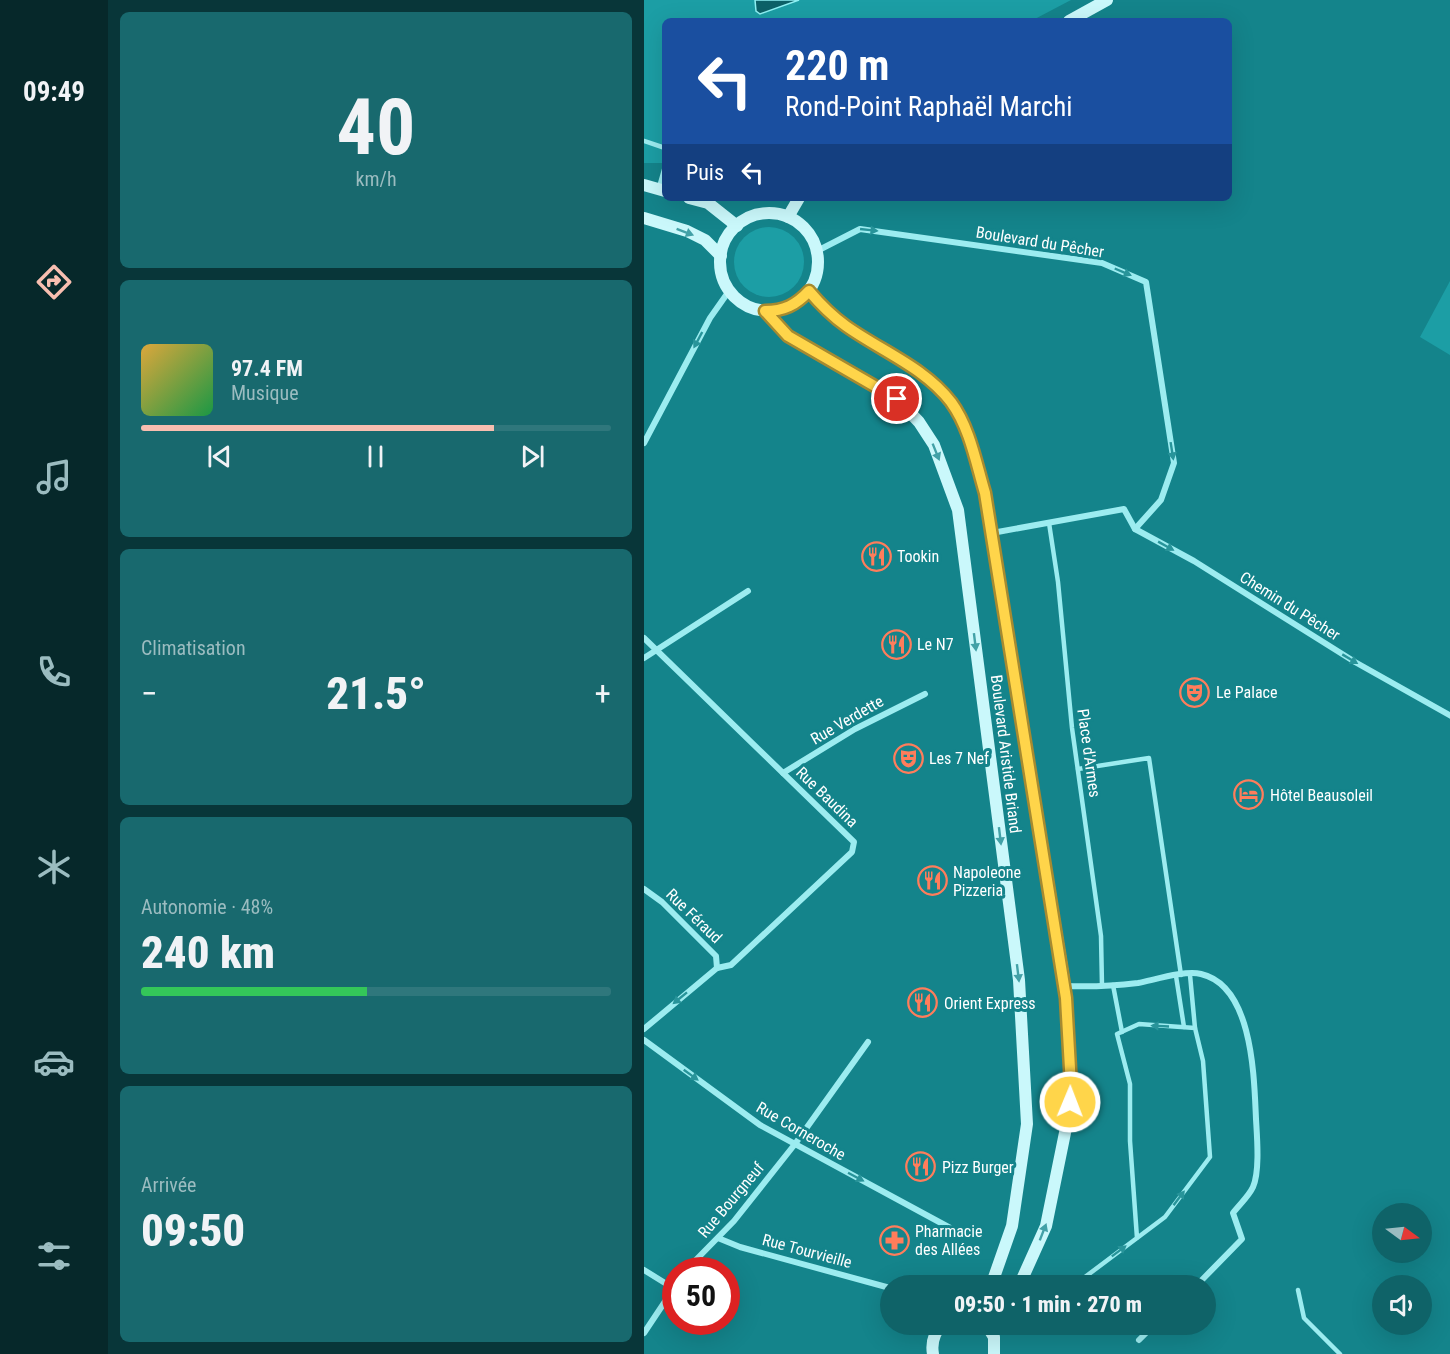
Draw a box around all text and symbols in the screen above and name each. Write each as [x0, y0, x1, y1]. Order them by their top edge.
text: 220 m [785, 41, 890, 90]
icon: left [686, 42, 764, 120]
text: 09:49 [23, 76, 85, 108]
text: 40 [337, 82, 415, 173]
text: Rond-Point Raphaël Marchi [785, 91, 1072, 123]
icon: left [736, 156, 769, 189]
text: Puis [686, 160, 724, 185]
text: km/h [355, 167, 397, 191]
street label: Boulevard du Pêcher [975, 222, 1106, 262]
one-way arrow [860, 225, 879, 235]
one-way arrow [677, 227, 695, 237]
icon: directions [33, 261, 75, 303]
one-way arrow [1115, 268, 1132, 277]
one-way arrow [693, 332, 703, 349]
text: 97.4 FM [231, 356, 303, 381]
pin [871, 373, 922, 424]
text: Musique [231, 381, 299, 405]
icon: arrive [880, 382, 913, 415]
icon: previous [203, 440, 236, 473]
icon: pause [359, 440, 392, 473]
icon: next [516, 440, 549, 473]
one-way arrow [1168, 441, 1177, 460]
one-way arrow [932, 444, 942, 462]
icon: music [33, 456, 75, 498]
restaurant icon: Tookin [860, 540, 892, 572]
one-way arrow [1158, 541, 1175, 551]
place label: Tookin [897, 547, 939, 566]
street label: Chemin du Pêcher [1236, 568, 1344, 644]
restaurant icon: Le N7 [880, 628, 912, 660]
one-way arrow [971, 633, 980, 652]
place label: Le N7 [917, 635, 954, 654]
text: Climatisation [141, 636, 246, 660]
icon: phone [33, 651, 75, 693]
one-way arrow [1342, 654, 1359, 664]
text: 21.5° [326, 667, 426, 720]
text: − [141, 674, 158, 713]
text: + [595, 674, 611, 713]
street label: Boulevard Aristide Briand [987, 674, 1025, 834]
theatre icon: Le Palace [1179, 676, 1211, 708]
place label: Le Palace [1216, 683, 1277, 702]
street label: Rue Verdette [807, 692, 887, 748]
street label: Place d'Armes [1073, 707, 1105, 799]
theatre icon: Les 7 Nef [892, 742, 924, 774]
place label: Les 7 Nef [929, 749, 989, 768]
street label: Rue Baudina [792, 763, 862, 831]
hotel icon: Hôtel Beausoleil [1233, 779, 1265, 811]
place label: Hôtel Beausoleil [1270, 786, 1373, 805]
one-way arrow [996, 826, 1005, 845]
icon: climate [33, 846, 75, 888]
place label: Napoleone Pizzeria [953, 863, 1021, 900]
restaurant icon: Napoleone Pizzeria [916, 865, 948, 897]
street label: Rue Féraud [662, 885, 726, 947]
text: Autonomie · 48% [141, 895, 273, 919]
text: 240 km [141, 926, 275, 979]
one-way arrow [1013, 964, 1022, 983]
restaurant icon: Orient Express [907, 987, 939, 1019]
one-way arrow [673, 991, 688, 1004]
place label: Orient Express [944, 994, 1036, 1013]
one-way arrow [1151, 1021, 1170, 1030]
icon: car [33, 1041, 75, 1083]
one-way arrow [683, 1068, 699, 1081]
position arrow [1038, 1070, 1102, 1134]
street label: Rue Corneroche [753, 1098, 849, 1164]
restaurant icon: Pizz Burger [905, 1151, 937, 1183]
street label: Rue Bourgneuf [694, 1158, 768, 1242]
place label: Pizz Burger [942, 1158, 1014, 1177]
one-way arrow [848, 1172, 865, 1182]
text: Arrivée [141, 1173, 197, 1197]
one-way arrow [1173, 1190, 1185, 1205]
north arrow [1372, 1203, 1432, 1263]
map controls [1372, 1203, 1432, 1335]
text: 09:50 [141, 1204, 245, 1257]
place label: Pharmacie des Allées [915, 1222, 982, 1259]
one-way arrow [1039, 1223, 1048, 1241]
pharmacy icon: Pharmacie des Allées [878, 1224, 910, 1256]
street label: Rue Tourvieille [760, 1230, 854, 1272]
icon: filters [33, 1235, 75, 1277]
one-way arrow [1112, 1246, 1127, 1258]
speed limit sign: 50 [662, 1257, 740, 1335]
button: sound [1372, 1275, 1432, 1335]
text: 09:50 · 1 min · 270 m [954, 1292, 1142, 1317]

